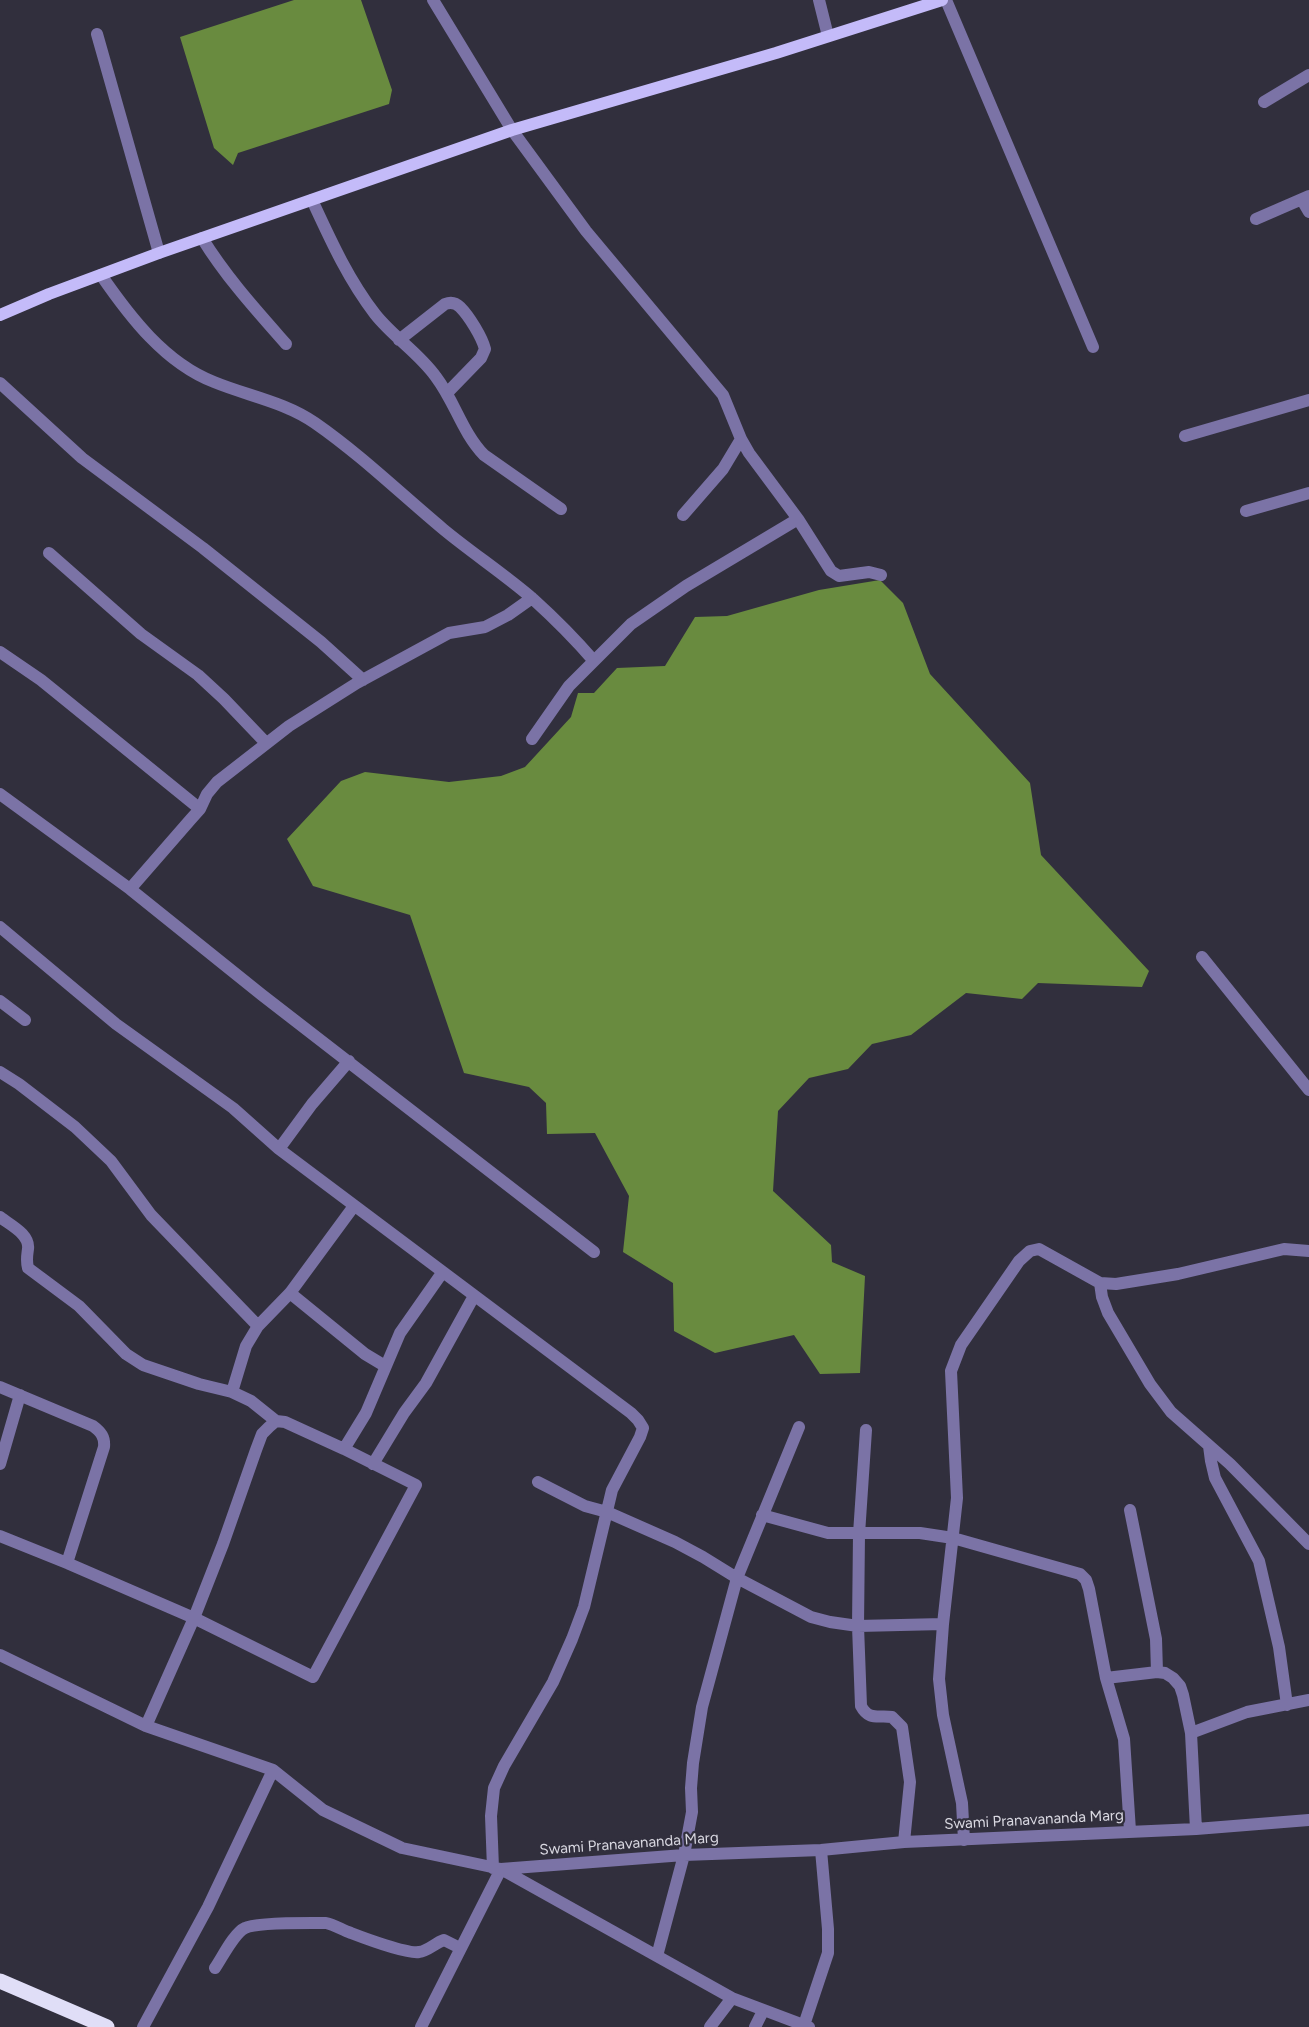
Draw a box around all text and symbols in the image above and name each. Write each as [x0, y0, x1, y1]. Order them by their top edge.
street label: Swami Pranavananda Marg [944, 1806, 1124, 1834]
street label: Swami Pranavananda Marg [539, 1829, 719, 1859]

